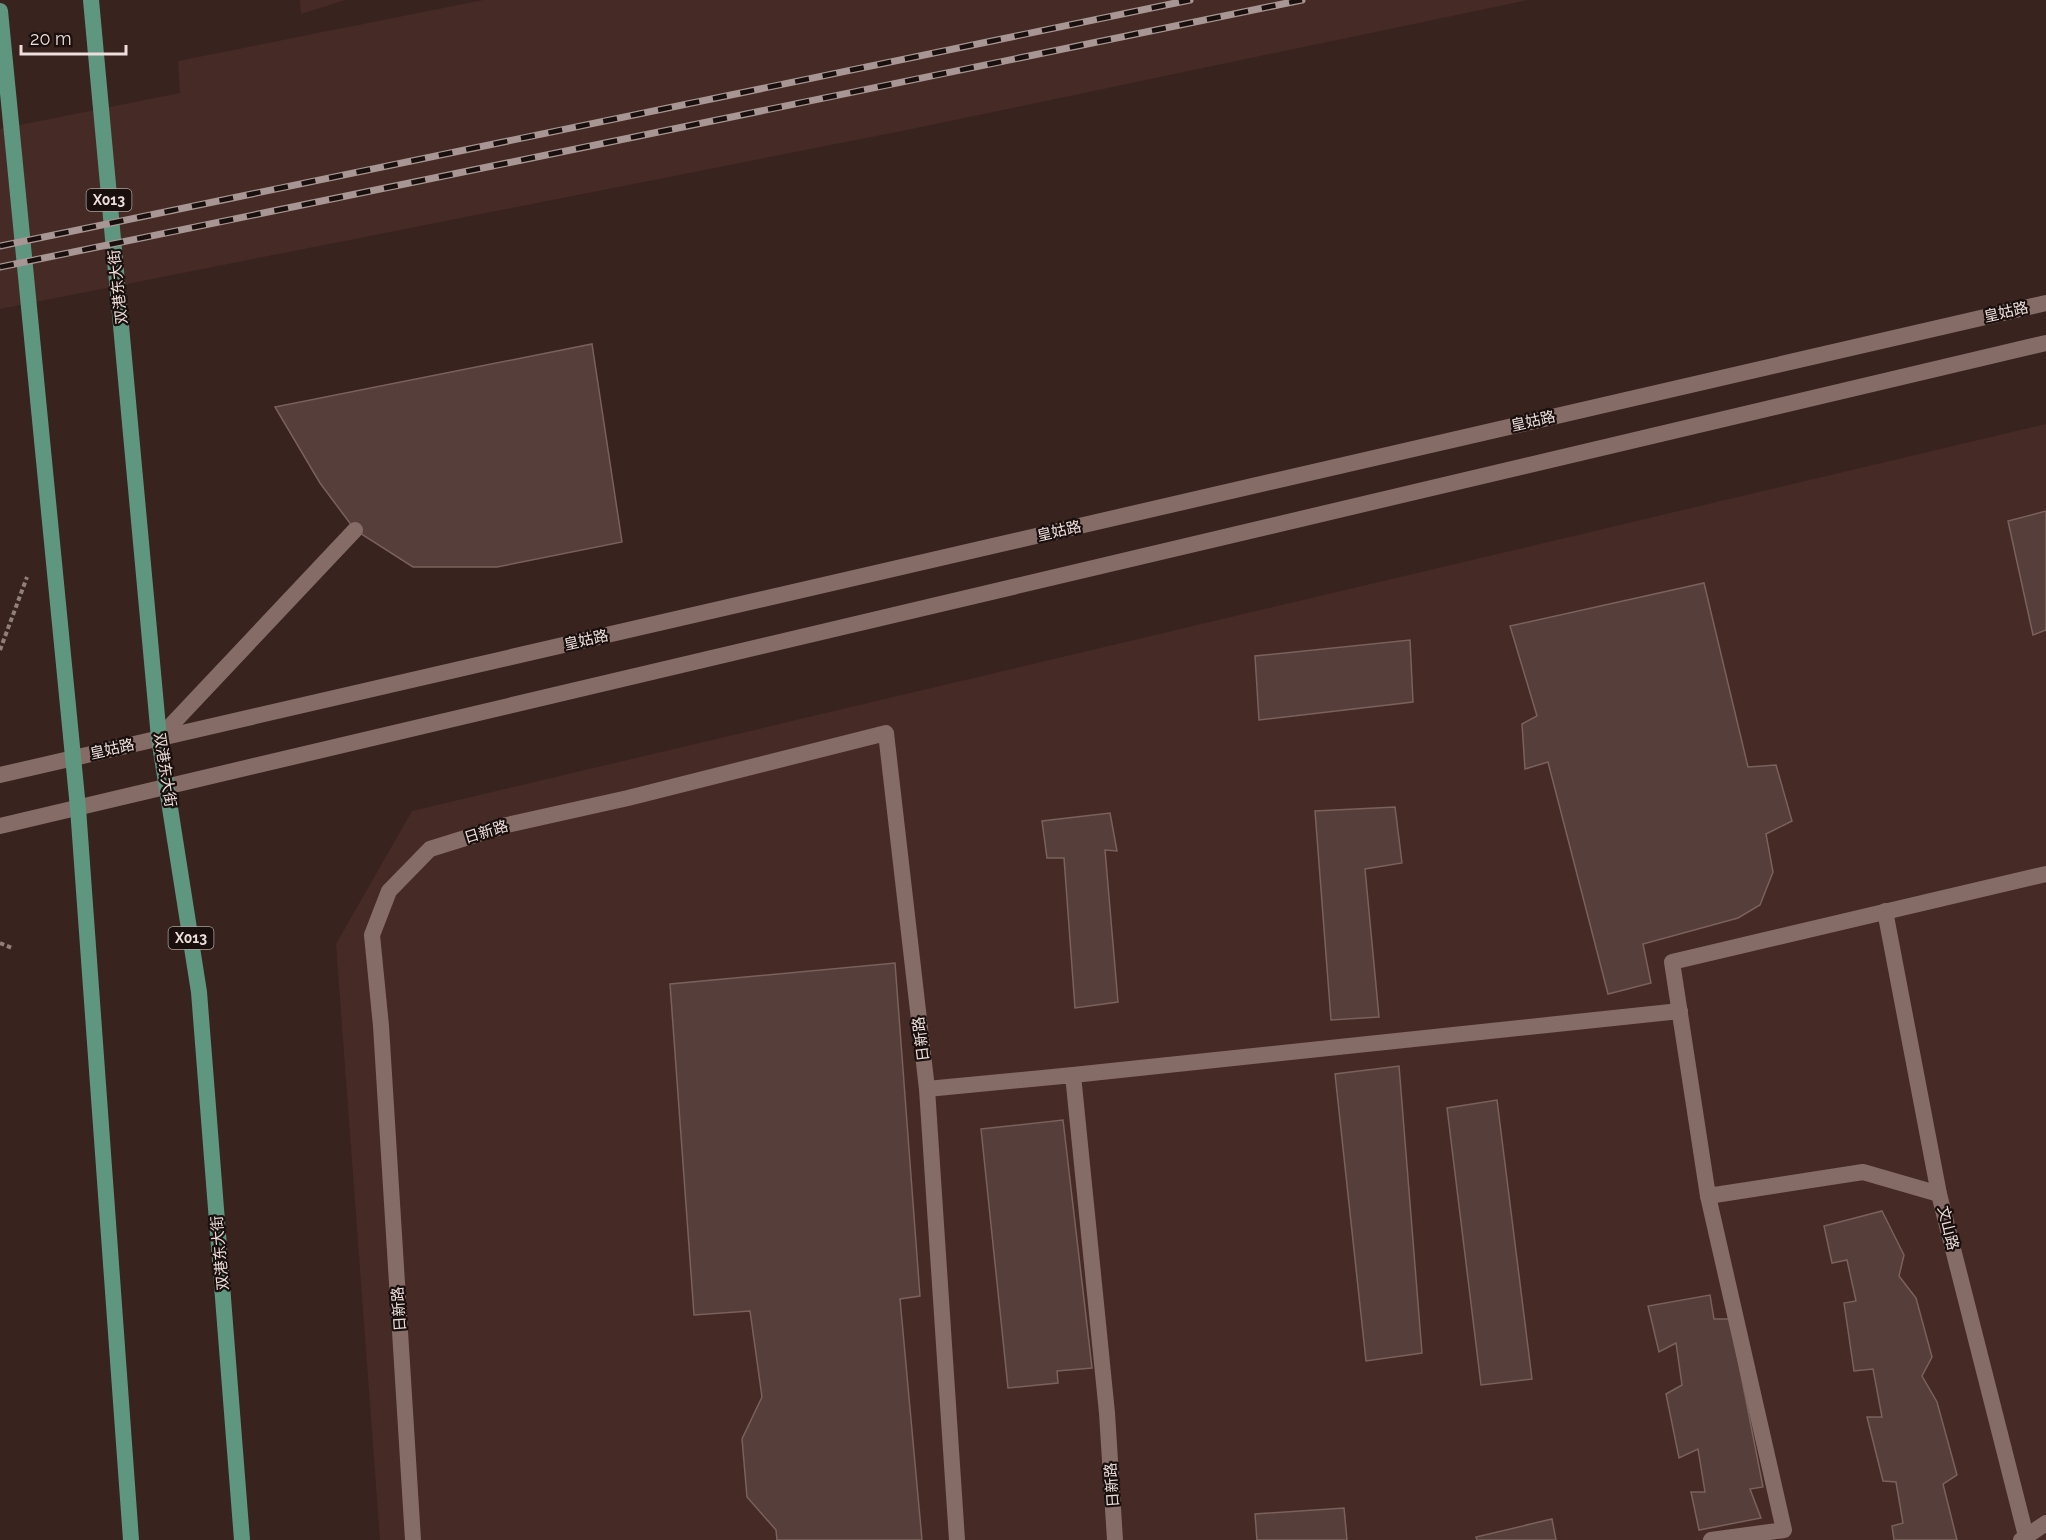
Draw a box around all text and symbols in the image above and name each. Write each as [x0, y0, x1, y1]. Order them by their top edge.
scale bar [21, 18, 126, 56]
text: 20 m [30, 28, 72, 49]
road number: X013 [86, 189, 132, 211]
street label: 双港东大街 [105, 249, 131, 325]
street label: 皇姑路 [1982, 298, 2030, 326]
street label: 皇姑路 [1509, 407, 1557, 435]
street label: 皇姑路 [1035, 517, 1083, 545]
street label: 皇姑路 [562, 626, 610, 654]
street label: 双港东大街 [150, 732, 180, 808]
street label: 皇姑路 [88, 735, 136, 763]
street label: 日新路 [462, 817, 510, 847]
road number: X013 [168, 927, 213, 949]
street label: 日新路 [909, 1016, 933, 1062]
street label: 文山路 [1934, 1204, 1962, 1252]
street label: 双港东大街 [208, 1215, 232, 1291]
street label: 日新路 [388, 1286, 410, 1332]
street label: 日新路 [1101, 1462, 1123, 1508]

